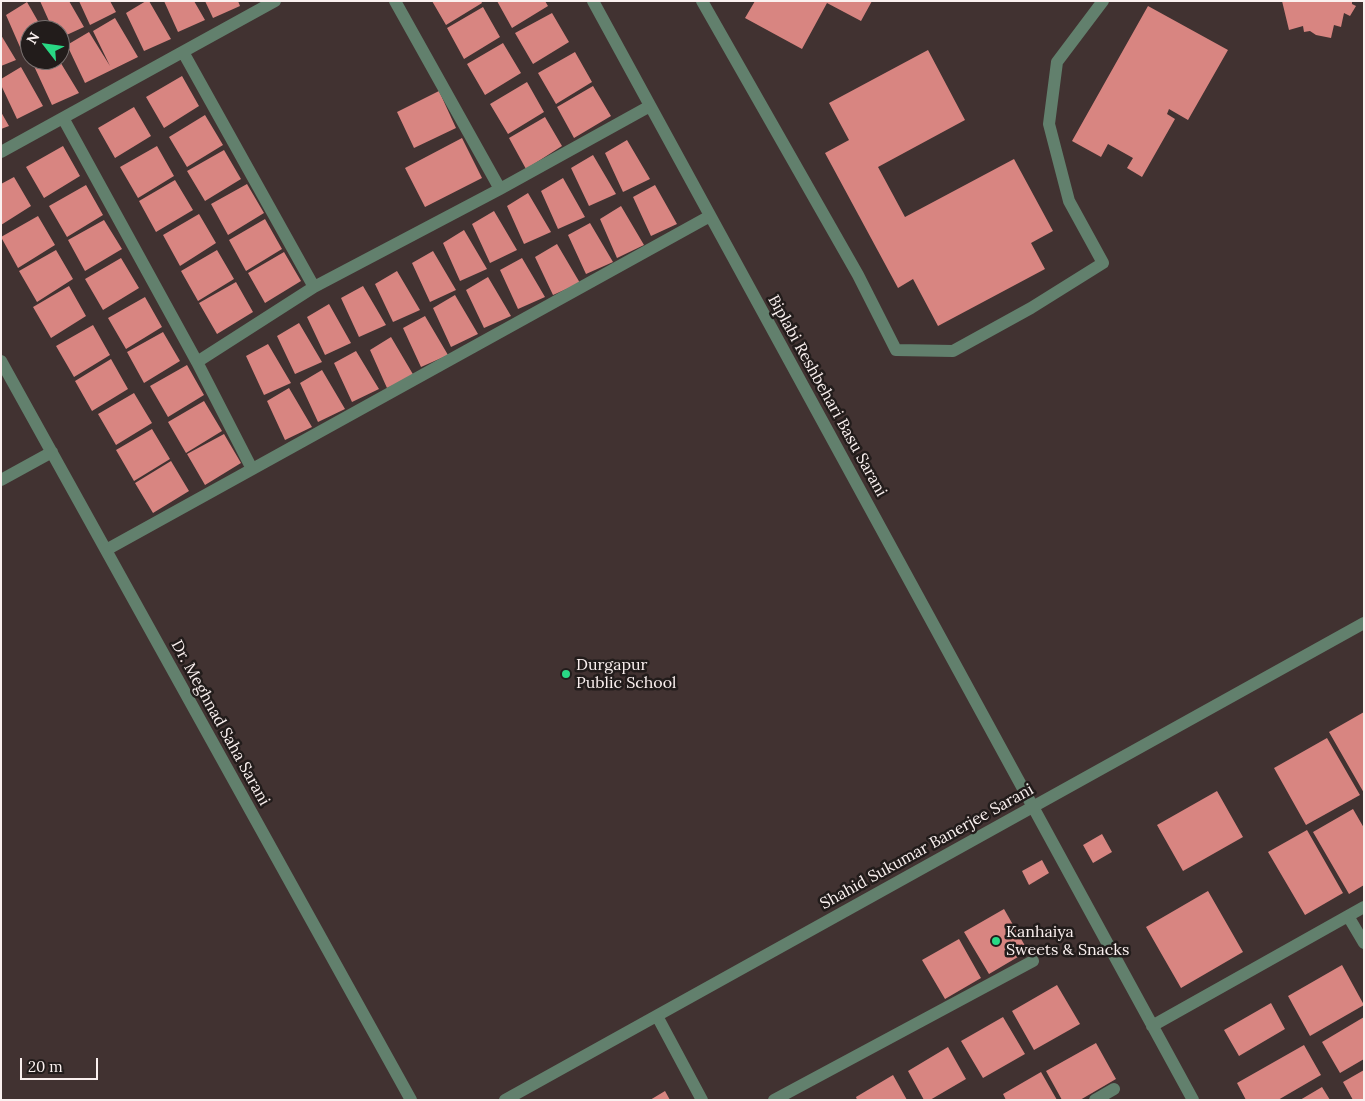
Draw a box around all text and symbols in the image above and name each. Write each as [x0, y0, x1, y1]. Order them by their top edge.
north arrow [20, 20, 70, 70]
text: N [22, 29, 43, 47]
street label: Biplabi Reshbehari Basu Sarani [763, 292, 891, 500]
street label: Dr. Meghnad Saha Sarani [166, 637, 274, 809]
place label: Durgapur Public School [576, 655, 676, 693]
marker: Durgapur Public School [560, 668, 572, 680]
street label: Shahid Sukumar Banerjee Sarani [817, 780, 1037, 914]
place label: Kanhaiya Sweets & Snacks [1006, 922, 1129, 960]
marker: Kanhaiya Sweets & Snacks [990, 935, 1002, 947]
scale bar [22, 1048, 100, 1080]
text: 20 m [28, 1057, 63, 1076]

